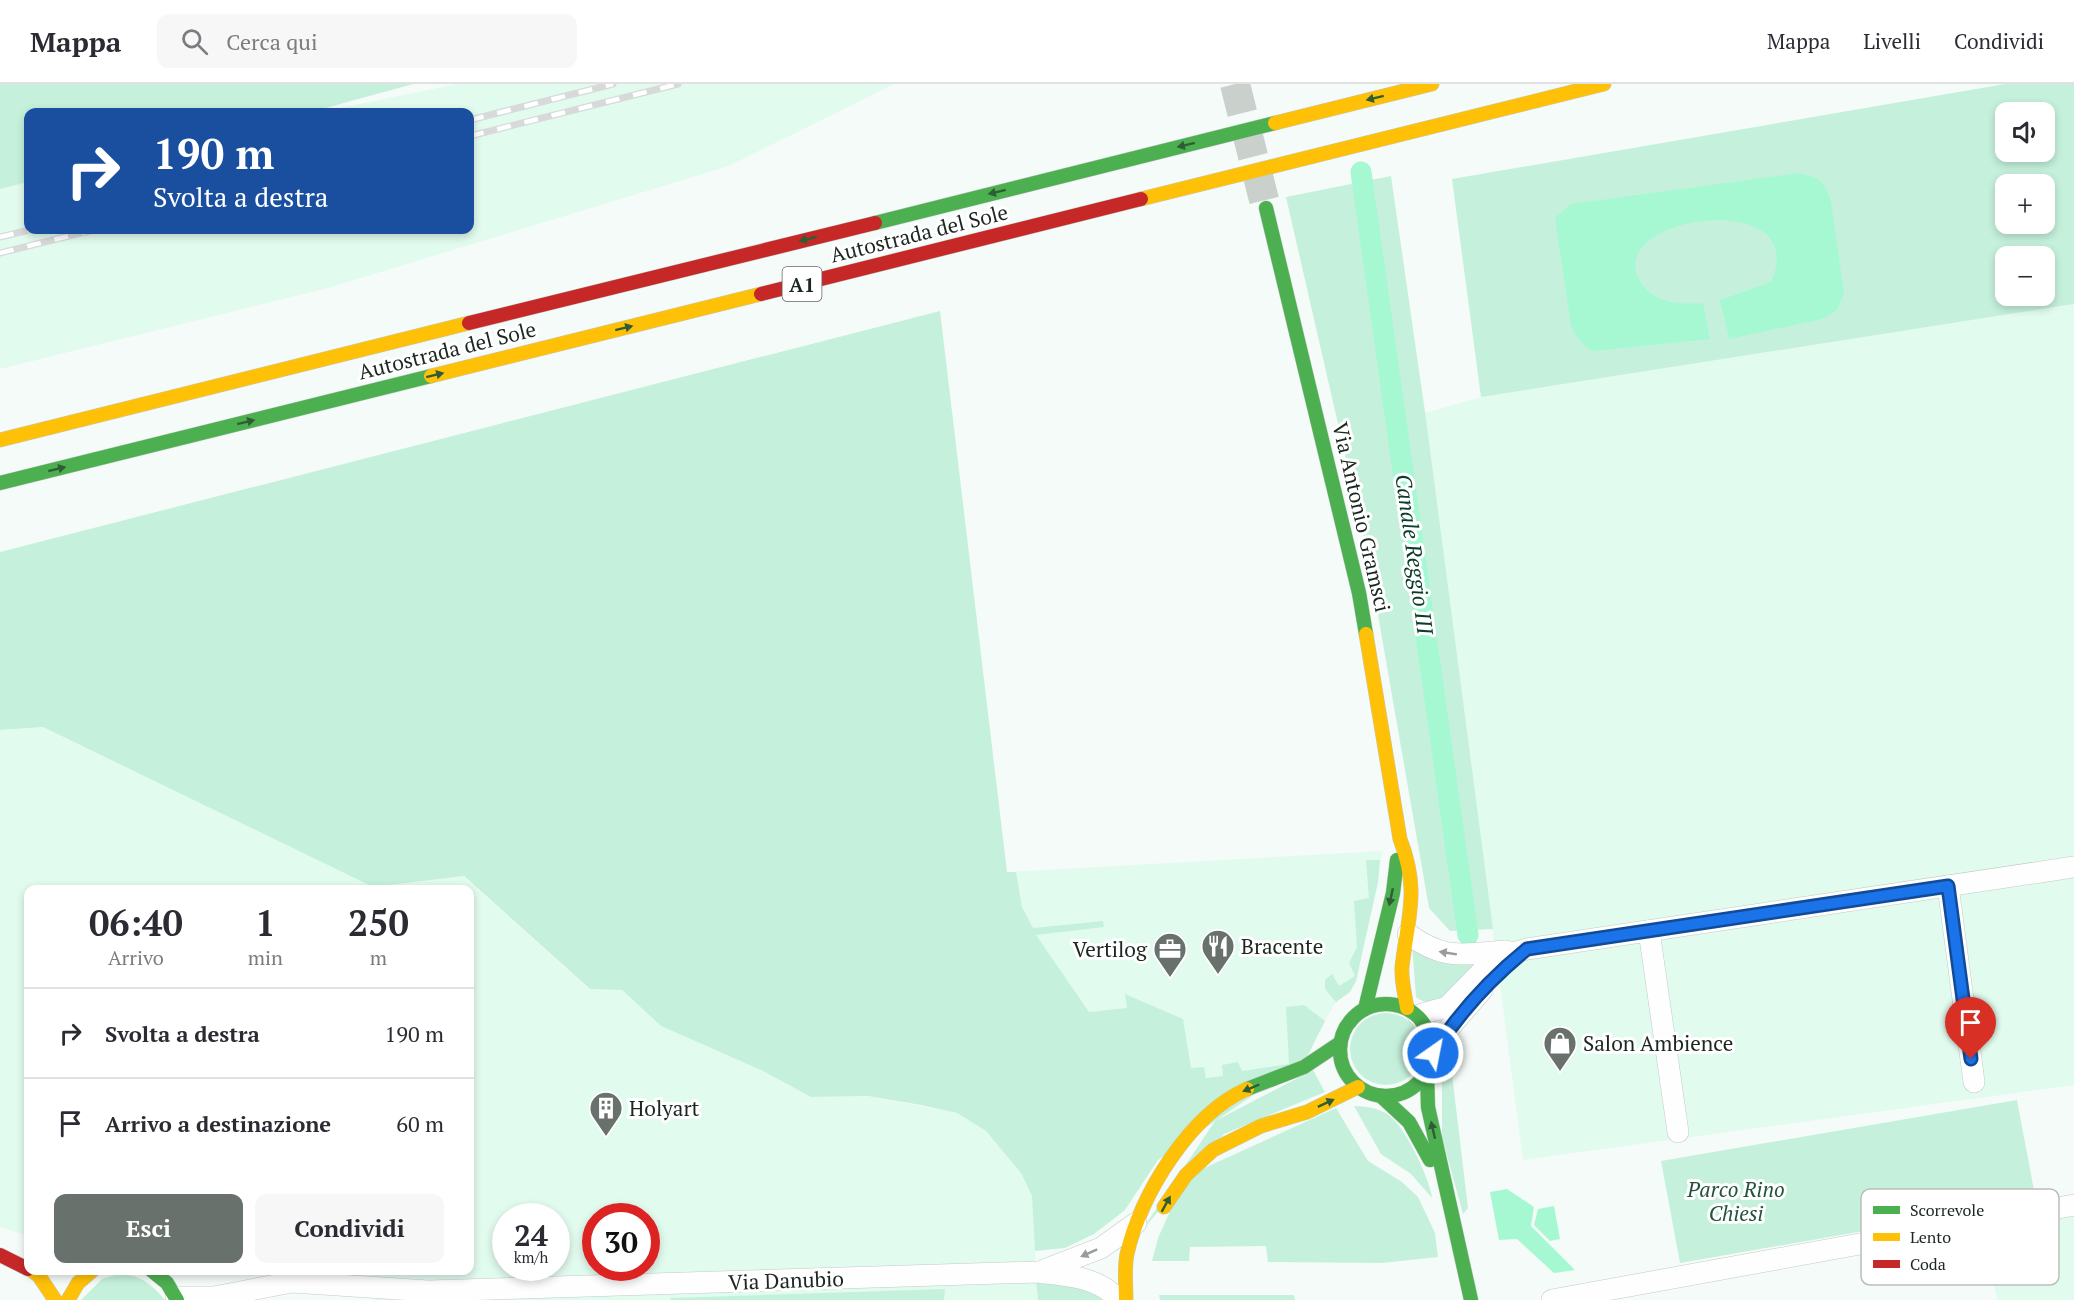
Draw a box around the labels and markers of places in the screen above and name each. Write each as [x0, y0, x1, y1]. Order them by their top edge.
restaurant icon: Bracente [1200, 928, 1236, 975]
office icon: Vertilog [1152, 931, 1188, 978]
place label: Bracente [1241, 932, 1323, 960]
place label: Vertilog [1073, 935, 1148, 963]
pin [1945, 997, 1996, 1059]
shop icon: Salon Ambience [1542, 1025, 1578, 1072]
place label: Salon Ambience [1583, 1029, 1733, 1057]
building icon: Holyart [588, 1090, 624, 1137]
place label: Holyart [629, 1094, 699, 1122]

